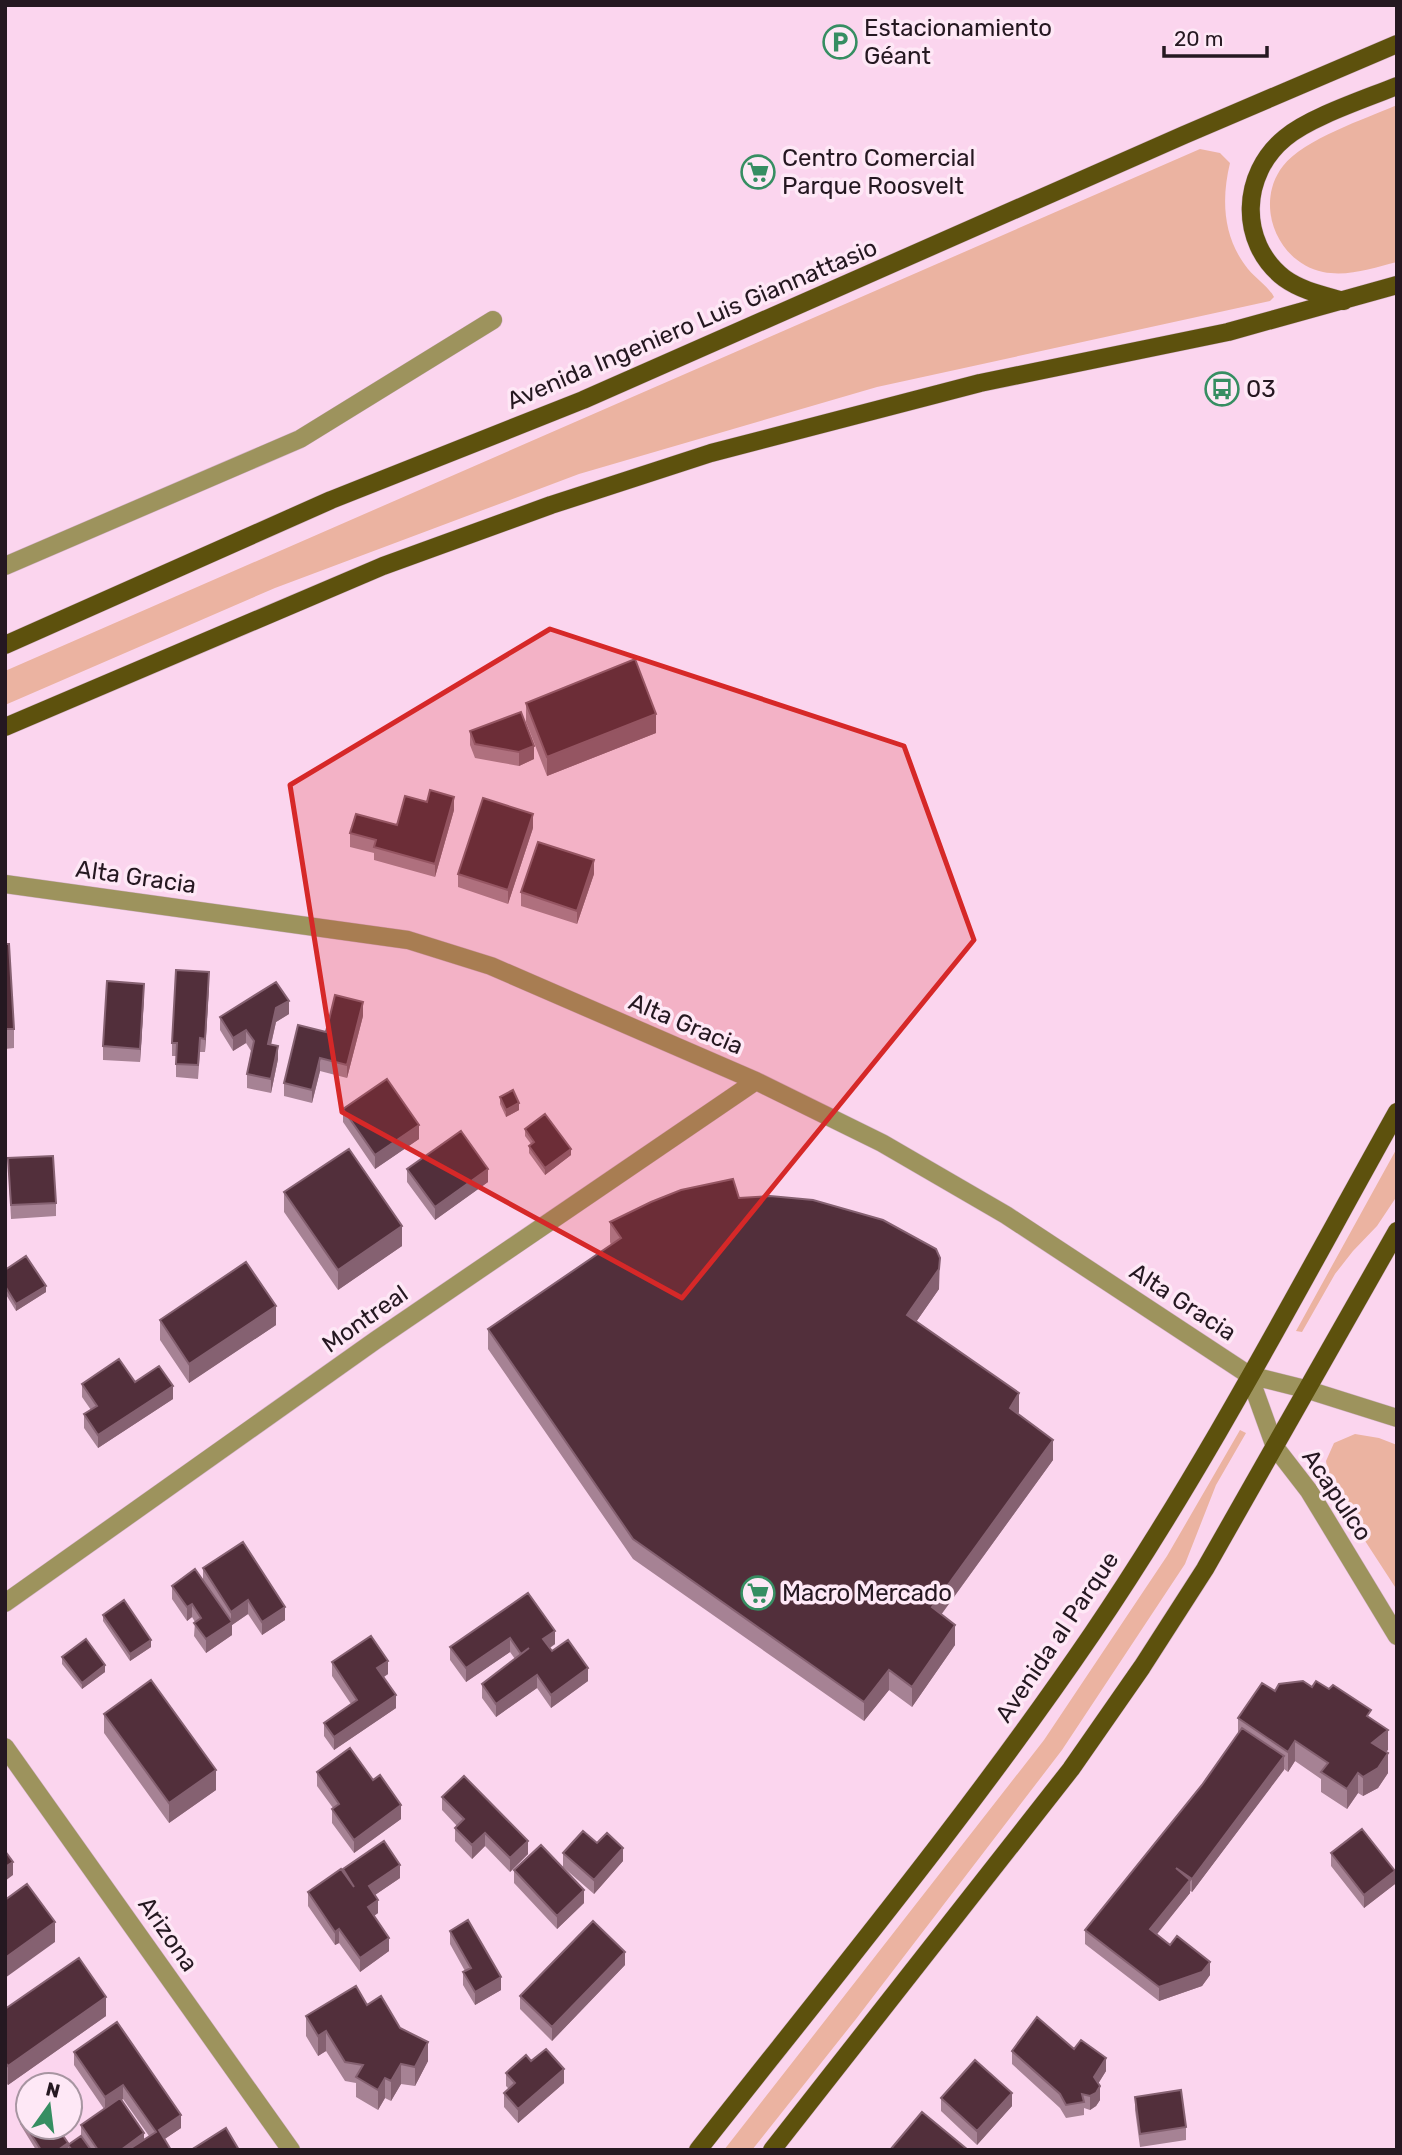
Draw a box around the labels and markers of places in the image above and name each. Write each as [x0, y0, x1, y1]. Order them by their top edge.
place label: Estacionamiento Géant [864, 14, 1052, 70]
parking icon: Estacionamiento Géant [821, 23, 859, 61]
place label: Centro Comercial Parque Roosvelt [782, 144, 975, 200]
supermarket icon: Centro Comercial Parque Roosvelt [739, 153, 777, 191]
bus stop icon: 03 [1203, 370, 1241, 408]
place label: 03 [1246, 375, 1276, 403]
supermarket icon: Macro Mercado [739, 1574, 777, 1612]
place label: Macro Mercado [782, 1579, 952, 1607]

